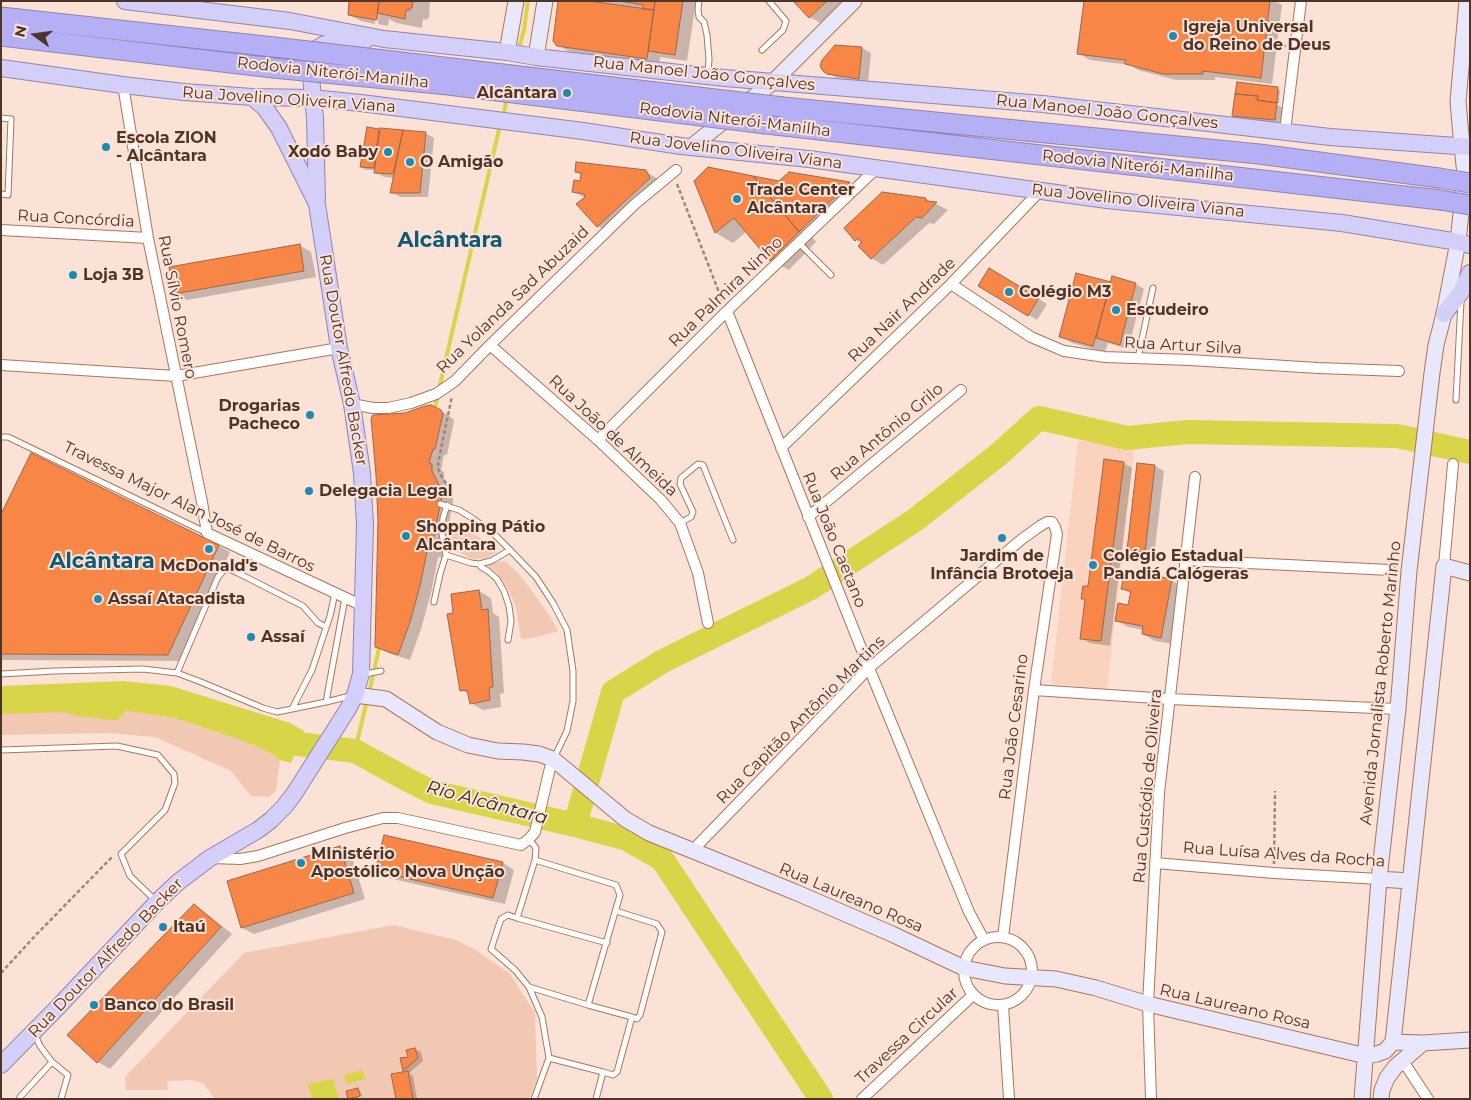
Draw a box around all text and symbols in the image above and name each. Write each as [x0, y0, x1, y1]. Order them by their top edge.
north arrow [10, 10, 60, 60]
place label: Igreja Universal do Reino de Deus [1183, 17, 1330, 55]
text: N [10, 24, 31, 39]
marker: Igreja Universal do Reino de Deus [1167, 30, 1179, 42]
street label: Rodovia Niterói-Manilha [236, 53, 430, 93]
street label: Rua Manoel João Gonçalves [592, 53, 816, 95]
street label: Rua Jovelino Oliveira Viana [181, 83, 397, 117]
place label: Alcântara [477, 83, 557, 103]
marker: Alcântara [561, 87, 573, 99]
street label: Rua Manoel João Gonçalves [995, 91, 1219, 133]
street label: Rodovia Niterói-Manilha [638, 99, 832, 141]
place label: Escola ZION - Alcântara [116, 128, 217, 166]
street label: Rua Jovelino Oliveira Viana [629, 128, 843, 174]
marker: Escola ZION - Alcântara [100, 141, 112, 153]
place label: Xodó Baby [288, 142, 378, 162]
marker: Xodó Baby [382, 146, 394, 158]
street label: Rodovia Niterói-Manilha [1041, 146, 1235, 186]
place label: O Amigão [420, 152, 504, 172]
marker: O Amigão [404, 156, 416, 168]
place label: Trade Center Alcântara [747, 180, 855, 218]
street label: Rua Jovelino Oliveira Viana [1030, 180, 1246, 222]
marker: Trade Center Alcântara [731, 193, 743, 205]
street label: Rua Concórdia [17, 206, 135, 232]
street label: Rua Yolanda Sad Abuzaid [433, 222, 593, 378]
district label: Alcântara [397, 228, 503, 254]
street label: Rua Sílvio Romero [154, 233, 200, 381]
street label: Rua Palmira Ninho [665, 233, 787, 351]
street label: Rua Doutor Alfredo Backer [315, 253, 371, 467]
street label: Rua Nair Andrade [844, 254, 960, 366]
place label: Loja 3B [83, 265, 144, 285]
marker: Loja 3B [67, 269, 79, 281]
place label: Colégio M3 [1019, 282, 1111, 302]
marker: Colégio M3 [1003, 286, 1015, 298]
place label: Escudeiro [1126, 300, 1209, 320]
marker: Escudeiro [1110, 304, 1122, 316]
street label: Rua Artur Silva [1123, 333, 1243, 359]
street label: Rua João de Almeida [545, 371, 681, 501]
street label: Rua Antônio Grilo [827, 379, 947, 485]
place label: Drogarias Pacheco [218, 396, 300, 434]
marker: Drogarias Pacheco [304, 409, 316, 421]
street label: Travessa Major Alan José de Barros [60, 438, 318, 576]
street label: Rua João Caetano [798, 469, 870, 611]
place label: Delegacia Legal [319, 481, 453, 501]
marker: Delegacia Legal [303, 485, 315, 497]
place label: Shopping Pátio Alcântara [416, 517, 545, 555]
marker: Shopping Pátio Alcântara [400, 530, 412, 542]
marker: Jardim de Infância Brotoeja [996, 532, 1008, 544]
street label: Avenida Jornalista Roberto Marinho [1357, 540, 1405, 826]
marker: McDonald's [203, 543, 215, 555]
place label: Jardim de Infância Brotoeja [930, 546, 1074, 584]
place label: Colégio Estadual Pandiá Calógeras [1103, 546, 1248, 584]
district label: Alcântara [49, 549, 155, 575]
place label: McDonald's [160, 556, 258, 576]
marker: Colégio Estadual Pandiá Calógeras [1087, 559, 1099, 571]
place label: Assaí Atacadista [108, 589, 245, 609]
marker: Assaí Atacadista [92, 593, 104, 605]
place label: Assaí [261, 627, 305, 647]
marker: Assaí [245, 631, 257, 643]
street label: Rua Capitão Antônio Martins [713, 632, 889, 808]
street label: Rua João Cesarino [996, 653, 1032, 801]
street label: Rua Custódio de Oliveira [1130, 688, 1166, 884]
water label: Rio Alcântara [424, 776, 550, 830]
street label: Rua Luísa Alves da Rocha [1182, 838, 1386, 872]
place label: MInistério Apostólico Nova Unção [311, 844, 505, 882]
marker: MInistério Apostólico Nova Unção [295, 857, 307, 869]
street label: Rua Laureano Rosa [776, 859, 926, 937]
street label: Rua Doutor Alfredo Backer [25, 874, 187, 1042]
place label: Itaú [173, 917, 206, 937]
marker: Itaú [157, 921, 169, 933]
street label: Rua Laureano Rosa [1158, 980, 1312, 1034]
street label: Travessa Circular [852, 984, 962, 1088]
place label: Banco do Brasil [104, 995, 234, 1015]
marker: Banco do Brasil [88, 999, 100, 1011]

